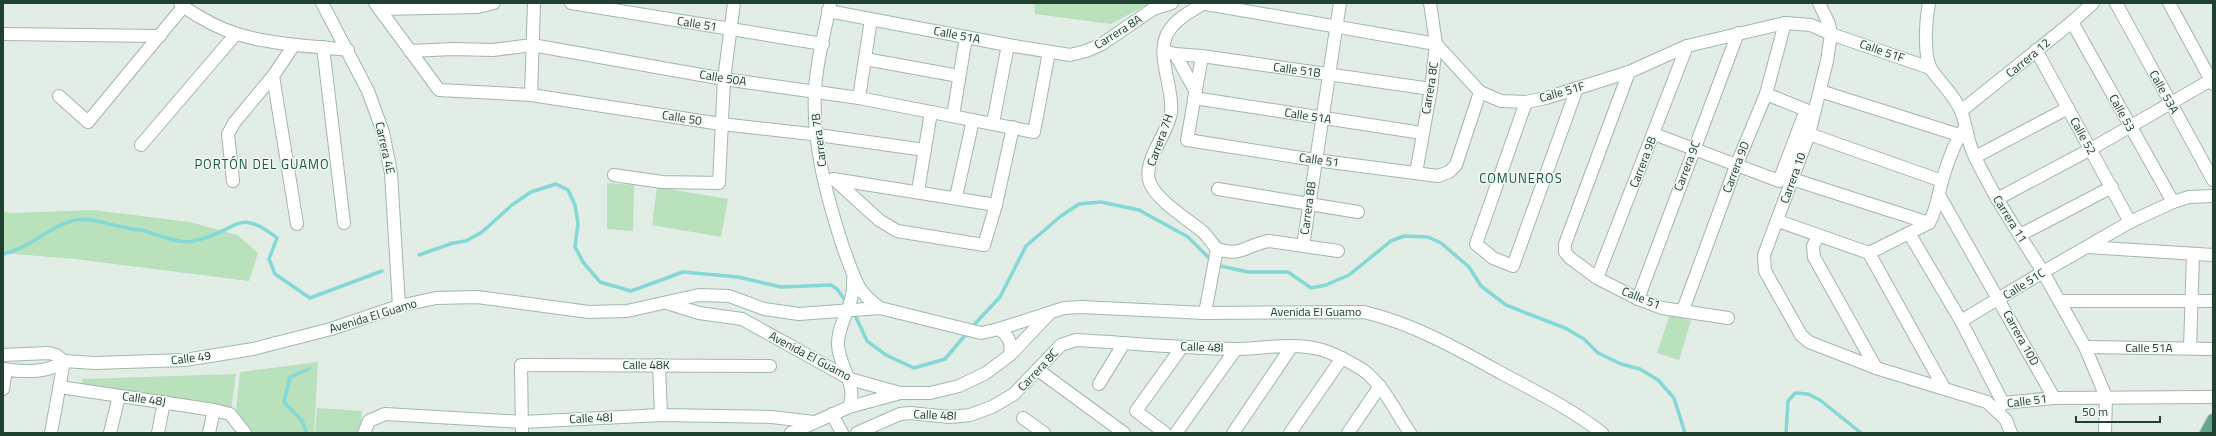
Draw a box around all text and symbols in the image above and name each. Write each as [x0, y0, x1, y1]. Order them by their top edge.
street label: Carrera 8A [1090, 9, 1145, 54]
street label: Calle 51 [676, 11, 718, 36]
street label: Calle 51A [932, 21, 982, 48]
street label: Carrera 12 [2001, 33, 2054, 82]
street label: Calle 51F [1857, 34, 1907, 67]
street label: Calle 51B [1272, 57, 1322, 82]
street label: Carrera 8C [1416, 60, 1443, 116]
street label: Calle 50A [698, 64, 748, 91]
street label: Calle 53A [2145, 66, 2184, 117]
street label: Calle 51F [1537, 76, 1587, 107]
street label: Calle 53 [2104, 91, 2140, 135]
street label: Calle 51A [1283, 102, 1333, 129]
street label: Calle 50 [661, 105, 704, 130]
street label: Carrera 7H [1141, 111, 1178, 169]
street label: Carrera 7B [806, 112, 831, 168]
street label: Calle 52 [2065, 114, 2101, 158]
street label: Carrera 4E [370, 120, 401, 176]
street label: Carrera 9B [1624, 133, 1661, 190]
street label: Carrera 9C [1668, 137, 1705, 194]
street label: Carrera 9D [1717, 138, 1754, 195]
street label: Calle 51 [1298, 147, 1340, 172]
street label: Carrera 10 [1775, 149, 1811, 206]
district label: PORTÓN DEL GUAMO [194, 154, 330, 174]
district label: COMUNEROS [1479, 168, 1563, 188]
street label: Carrera 8B [1294, 180, 1321, 236]
street label: Carrera 11 [1988, 191, 2033, 246]
street label: Calle 51C [1999, 263, 2049, 304]
street label: Calle 51 [1619, 281, 1663, 314]
street label: Avenida El Guamo [327, 293, 419, 338]
street label: Avenida El Guamo [1271, 302, 1361, 321]
street label: Carrera 10D [1998, 307, 2045, 369]
street label: Avenida El Guamo [766, 326, 855, 385]
street label: Calle 48l [1180, 336, 1224, 357]
street label: Calle 51A [2125, 338, 2173, 357]
street label: Carrera 8C [1013, 344, 1063, 395]
street label: Calle 49 [170, 346, 212, 369]
street label: Calle 48K [622, 355, 670, 374]
street label: Calle 48J [121, 386, 167, 411]
street label: Calle 51 [2006, 389, 2048, 412]
scale bar [2076, 398, 2160, 424]
text: 50 m [2082, 402, 2108, 421]
street label: Calle 48I [913, 404, 957, 425]
street label: Calle 48J [569, 407, 613, 428]

